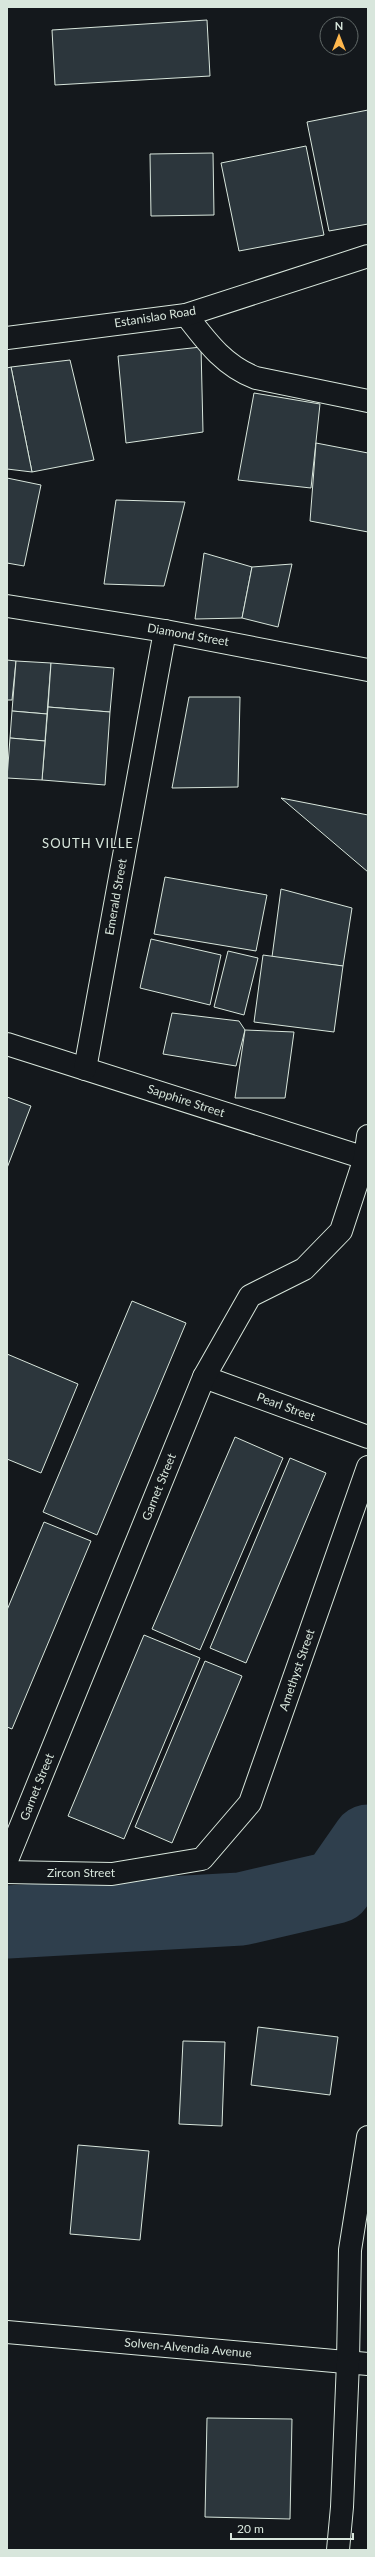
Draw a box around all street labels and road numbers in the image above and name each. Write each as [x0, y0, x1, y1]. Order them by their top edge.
street label: Estanislao Road [113, 303, 197, 330]
street label: Diamond Street [146, 620, 231, 649]
street label: Emerald Street [101, 857, 130, 936]
street label: Sapphire Street [146, 1081, 227, 1120]
street label: Pearl Street [255, 1389, 318, 1424]
street label: Garnet Street [138, 1450, 179, 1523]
street label: Amethyst Street [276, 1626, 318, 1713]
street label: Garnet Street [16, 1750, 57, 1823]
street label: Zircon Street [47, 1865, 116, 1880]
street label: Solven-Alvendia Avenue [124, 2334, 252, 2361]

